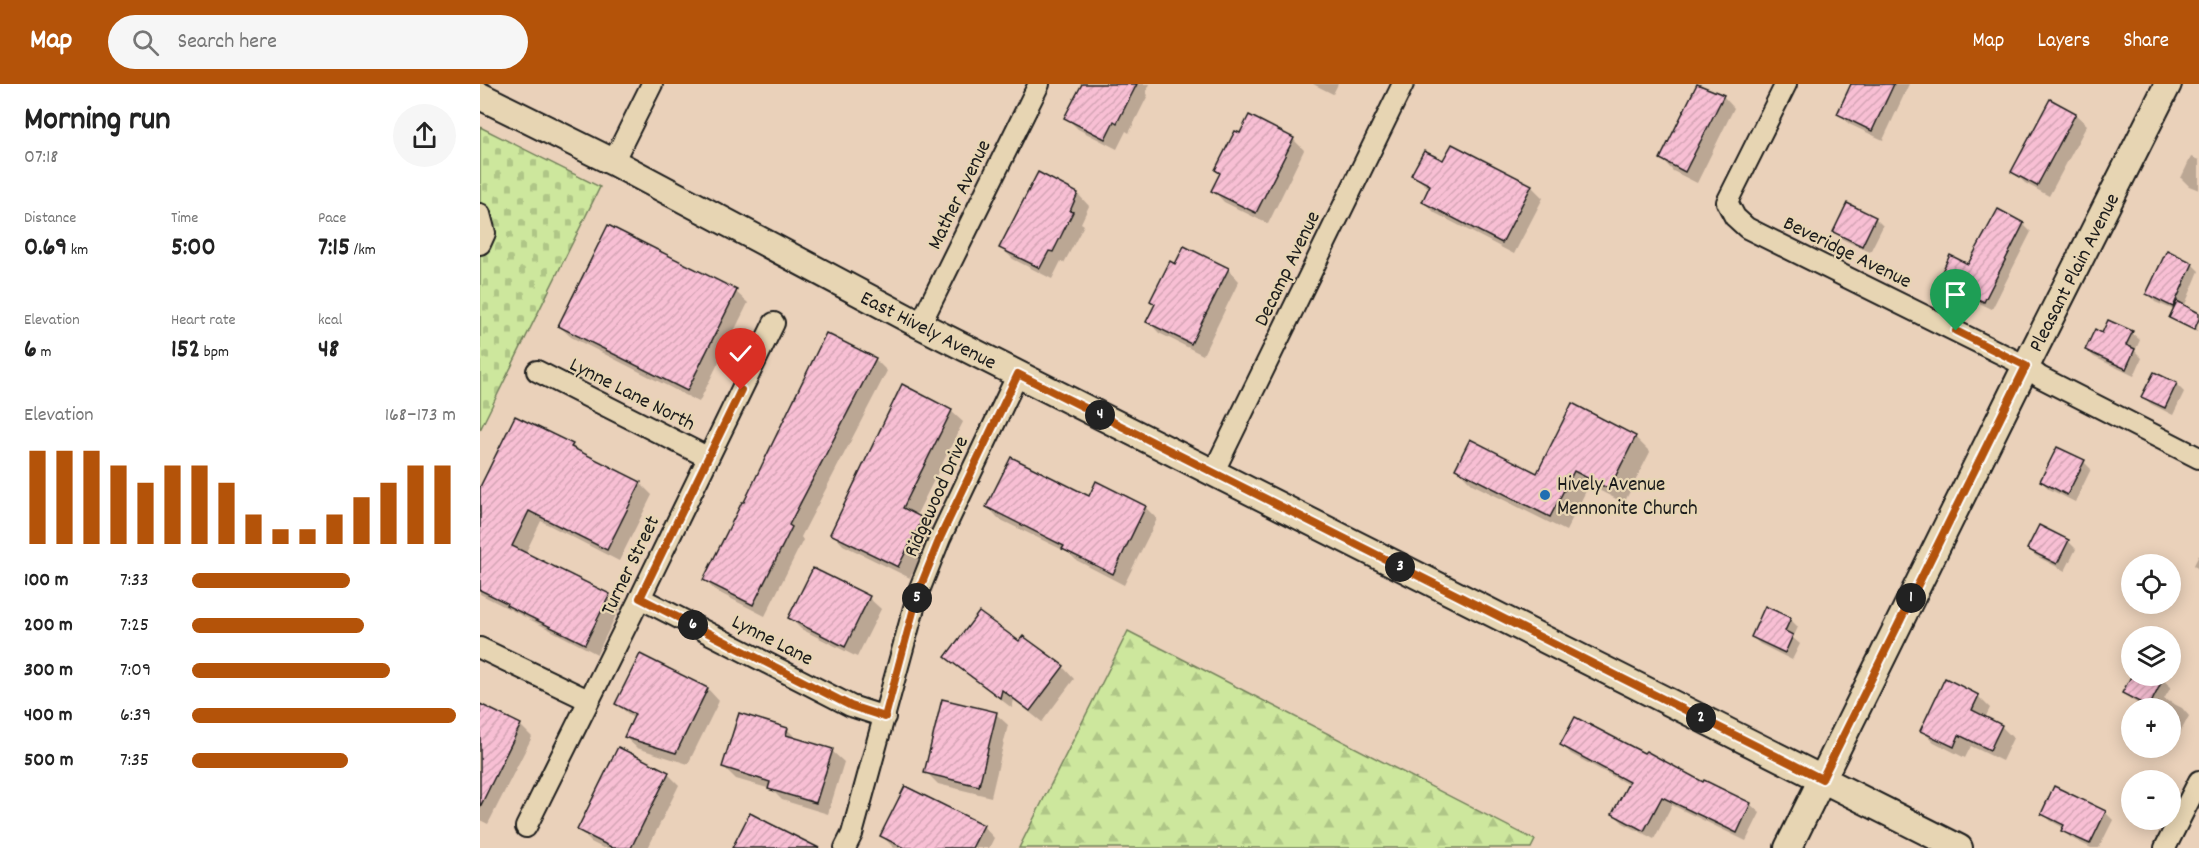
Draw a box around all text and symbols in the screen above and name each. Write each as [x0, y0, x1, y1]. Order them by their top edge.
search box [108, 15, 528, 69]
text: Map [30, 22, 72, 62]
icon: search [129, 26, 162, 59]
text: Search here [177, 27, 277, 58]
text: Map [1973, 27, 2004, 57]
text: Layers [2037, 27, 2090, 57]
text: Share [2123, 27, 2169, 57]
text: Morning run [24, 98, 171, 145]
button: share [393, 104, 456, 167]
street label: Mather Avenue [921, 135, 1000, 255]
text: 07:18 [24, 144, 58, 172]
street label: Pleasant Plain Avenue [2023, 189, 2129, 358]
text: Distance [24, 207, 76, 230]
text: Time [171, 207, 198, 230]
text: Pace [318, 207, 346, 230]
street label: Decamp Avenue [1248, 207, 1330, 332]
street label: Beveridge Avenue [1777, 210, 1916, 298]
text: 0.69 [24, 230, 67, 267]
text: 5:00 [171, 230, 216, 267]
text: 7:15 [318, 230, 350, 267]
text: km [67, 239, 88, 262]
text: /km [350, 239, 376, 262]
pin [1930, 269, 1981, 331]
icon: arrive [1939, 278, 1972, 311]
street label: East Hively Avenue [854, 284, 1001, 379]
text: Elevation [24, 309, 80, 332]
text: Heart rate [171, 309, 236, 332]
text: kcal [318, 309, 342, 332]
pin [715, 328, 766, 390]
text: 6 [24, 332, 37, 369]
text: 152 [171, 332, 200, 369]
text: 48 [318, 332, 339, 369]
icon: check [724, 337, 757, 370]
text: m [37, 341, 51, 364]
text: bpm [200, 341, 229, 364]
street label: Lynne Lane North [564, 351, 700, 440]
pin: 4 [1085, 400, 1115, 430]
text: Elevation [24, 402, 94, 430]
text: 168–173 m [385, 402, 456, 430]
text: 4 [1097, 403, 1103, 426]
street label: Ridgewood Drive [898, 432, 978, 563]
place label: Hively Avenue Mennonite Church [1557, 471, 1698, 525]
marker: Hively Avenue Mennonite Church [1538, 488, 1552, 502]
street label: Turner Street [595, 511, 669, 621]
pin: 3 [1385, 552, 1415, 582]
map controls [2121, 554, 2181, 830]
button: locate [2121, 554, 2181, 614]
text: 3 [1396, 555, 1404, 578]
text: 100 m [24, 567, 69, 595]
text: 7:33 [120, 567, 149, 595]
pin: 5 [902, 583, 932, 613]
pin: 1 [1896, 583, 1926, 613]
text: 5 [913, 586, 921, 609]
text: 1 [1909, 586, 1913, 609]
street label: Lynne Lane [726, 608, 818, 675]
pin: 6 [678, 610, 708, 640]
text: 200 m [24, 612, 73, 640]
text: 7:25 [120, 612, 149, 640]
text: 6 [689, 613, 697, 636]
button: layers [2121, 626, 2181, 686]
text: 300 m [24, 657, 73, 685]
text: 7:09 [120, 657, 151, 685]
button: + [2121, 698, 2181, 758]
text: 400 m [24, 702, 72, 730]
text: 6:39 [120, 702, 151, 730]
pin: 2 [1686, 703, 1716, 733]
text: 2 [1698, 706, 1705, 729]
text: 500 m [24, 747, 73, 775]
text: 7:35 [120, 747, 149, 775]
button: − [2121, 770, 2181, 830]

